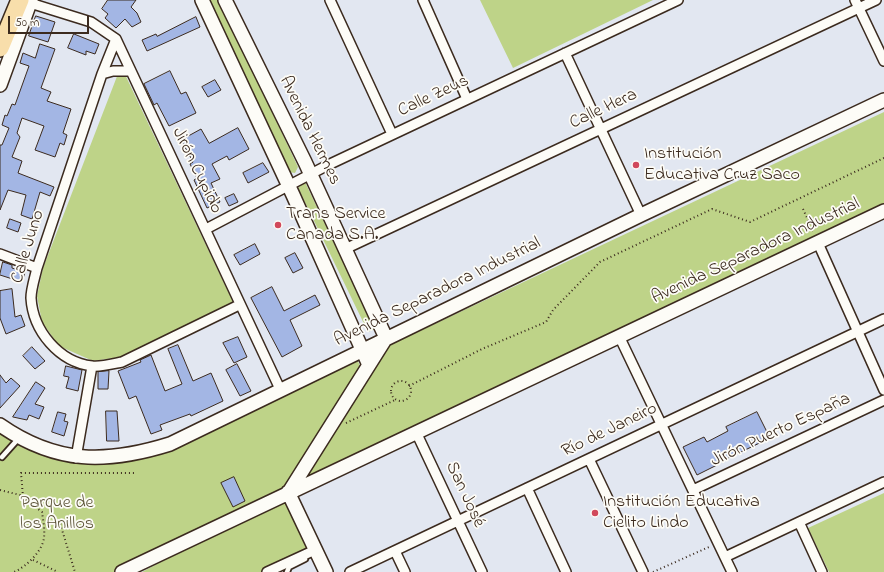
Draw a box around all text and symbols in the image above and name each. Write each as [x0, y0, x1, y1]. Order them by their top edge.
scale bar [10, 8, 91, 34]
text: 50 m [15, 14, 39, 32]
street label: Calle Zeus [395, 71, 473, 123]
street label: Avenida Hermes [273, 73, 345, 189]
street label: Calle Hera [567, 85, 641, 135]
street label: Jirón Cupido [166, 124, 226, 218]
place label: Institución Educativa Cruz Saco [644, 144, 800, 186]
marker: Institución Educativa Cruz Saco [631, 160, 641, 170]
street label: Avenida Separadora Industrial [649, 194, 863, 310]
place label: Trans Service Canada S.A. [286, 204, 386, 246]
street label: Calle Juno [8, 208, 50, 286]
marker: Trans Service Canada S.A. [273, 220, 283, 230]
street label: Avenida Separadora Industrial [331, 234, 545, 352]
street label: Jirón Puerto España [708, 389, 854, 473]
street label: Río de Janeiro [559, 399, 661, 463]
street label: San José [439, 459, 489, 531]
place label: Institución Educativa Cielito Lindo [603, 492, 760, 534]
park label: Parque de los Anillos [20, 493, 94, 536]
marker: Institución Educativa Cielito Lindo [590, 508, 600, 518]

